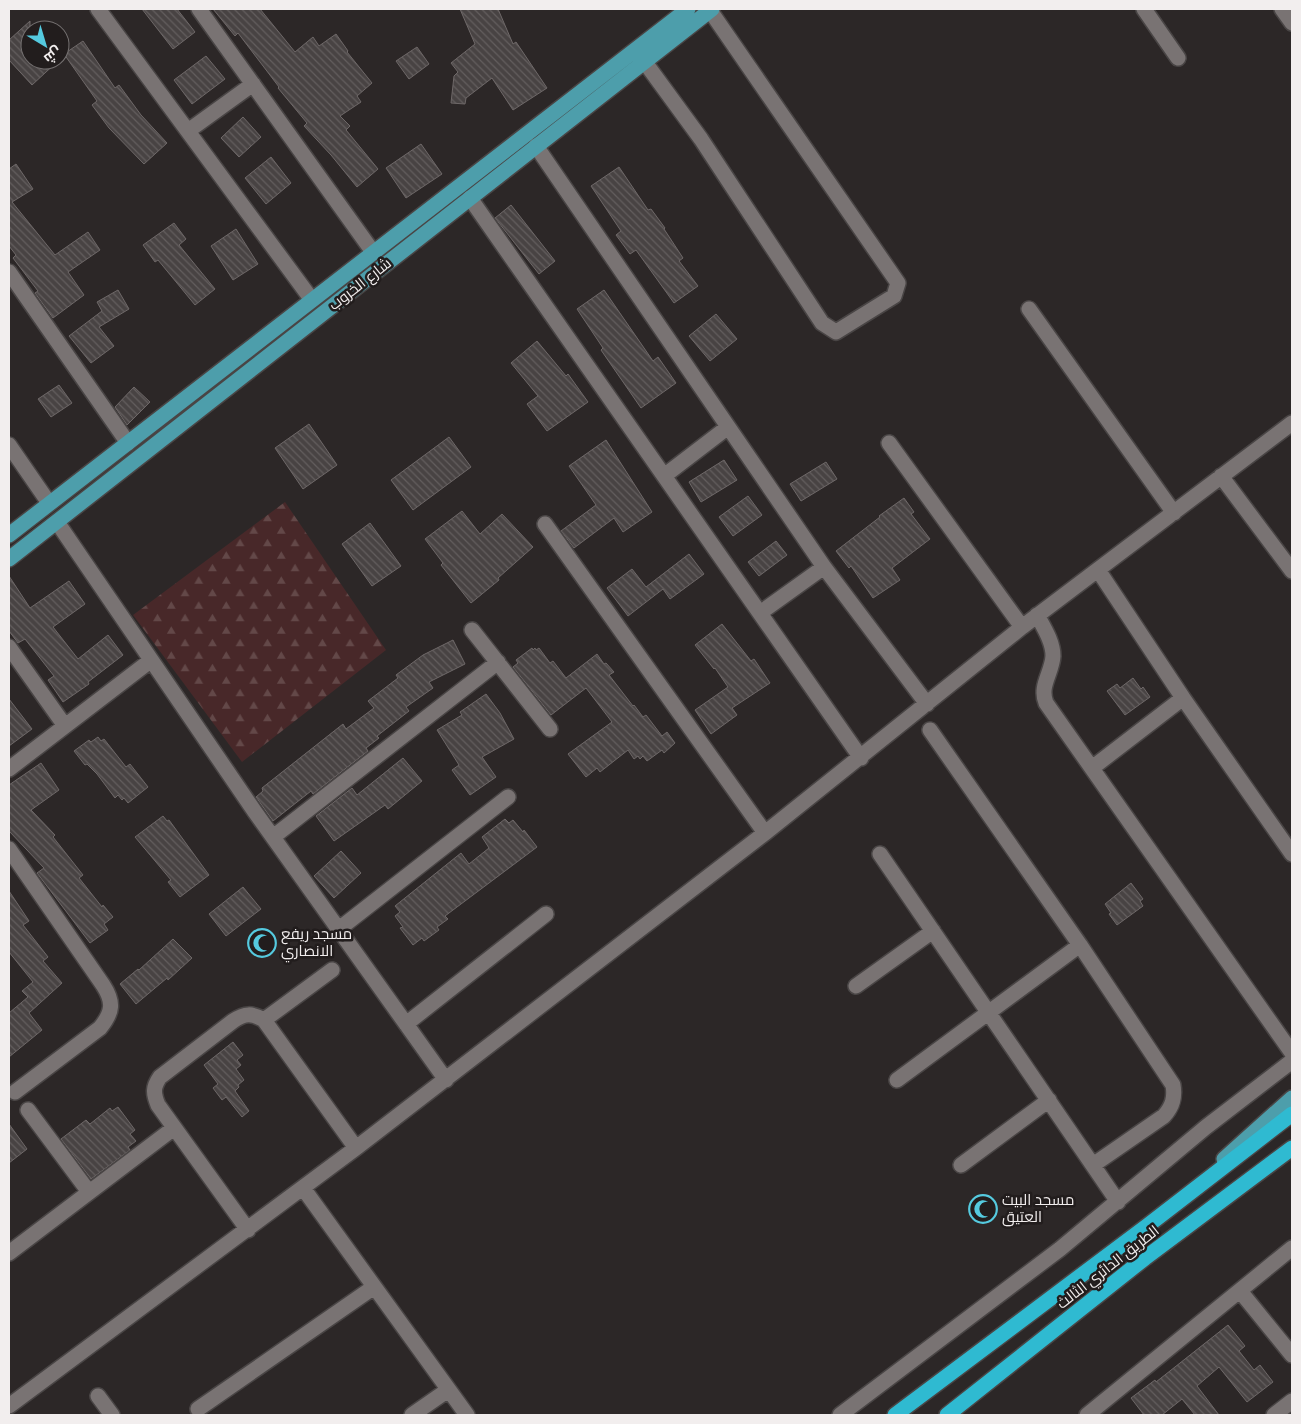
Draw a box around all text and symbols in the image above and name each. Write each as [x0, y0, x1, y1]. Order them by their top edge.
north arrow [20, 20, 70, 70]
text: ش [40, 43, 65, 67]
street label: شارع الخروب [325, 254, 396, 316]
place label: مسجد ريفع الانصاري [281, 925, 352, 963]
mosque icon: مسجد ريفع الانصاري [247, 928, 277, 958]
place label: مسجد البيت العتيق [1002, 1191, 1074, 1227]
mosque icon: مسجد البيت العتيق [968, 1194, 998, 1224]
street label: الطريق الدائري الثالث [1053, 1221, 1165, 1315]

